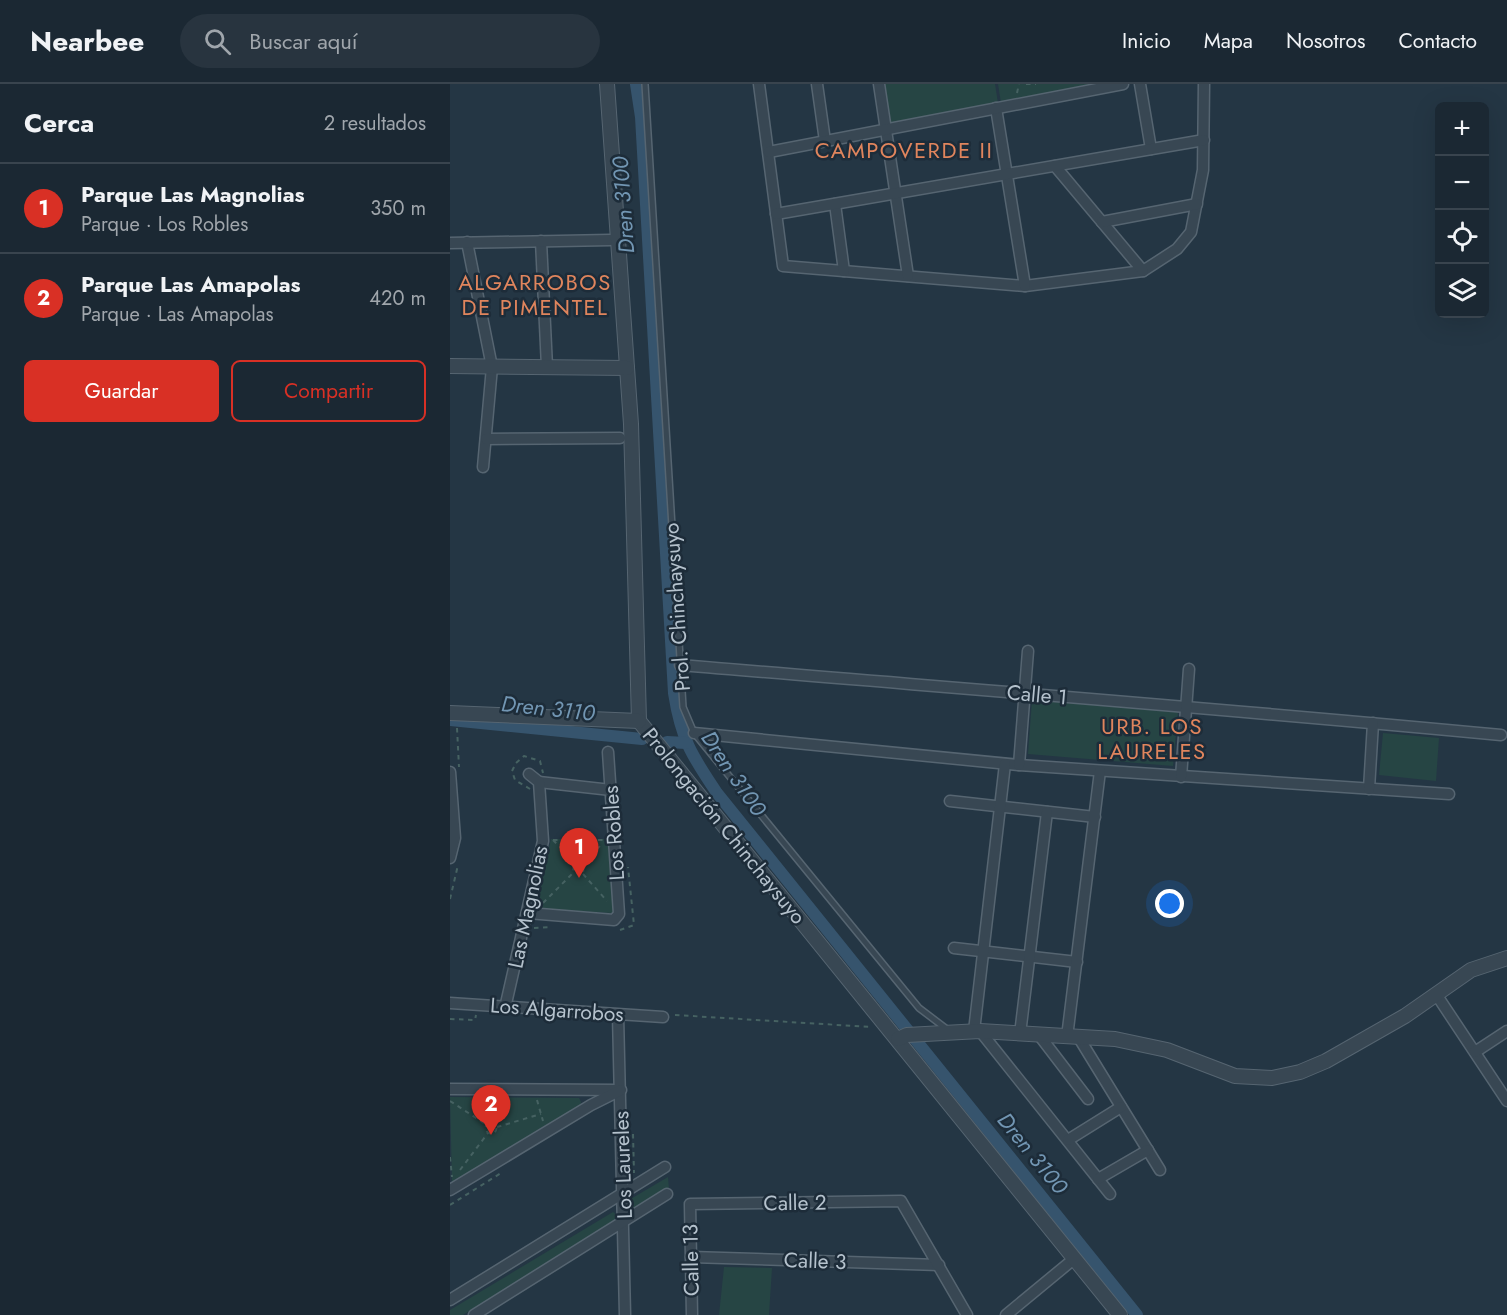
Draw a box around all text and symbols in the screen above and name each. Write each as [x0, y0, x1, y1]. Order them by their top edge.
search box [180, 14, 600, 68]
text: Nearbee [30, 21, 144, 62]
icon: search [201, 25, 234, 58]
text: Buscar aquí [249, 25, 358, 57]
text: Inicio [1122, 26, 1171, 56]
text: Mapa [1204, 26, 1253, 56]
text: Nosotros [1286, 26, 1365, 56]
text: Contacto [1398, 26, 1477, 56]
map controls [1435, 102, 1489, 318]
button: + [1435, 102, 1489, 156]
text: Cerca [24, 104, 94, 142]
text: 2 resultados [324, 109, 426, 138]
district label: CAMPOVERDE II [815, 134, 993, 166]
water label: Dren 3100 [604, 155, 642, 255]
button: − [1435, 156, 1489, 210]
text: Parque Las Magnolias [81, 178, 305, 210]
text: 1 [38, 194, 49, 223]
text: 350 m [370, 194, 426, 223]
text: Parque · Los Robles [81, 210, 248, 239]
button: locate [1435, 210, 1489, 264]
button: layers [1435, 264, 1489, 318]
district label: ALGARROBOS DE PIMENTEL [458, 266, 612, 323]
text: Parque Las Amapolas [81, 268, 301, 300]
text: 2 [37, 284, 50, 313]
text: 420 m [369, 284, 426, 313]
text: Parque · Las Amapolas [81, 300, 273, 329]
button: Guardar [24, 360, 219, 422]
button: Compartir [231, 360, 426, 422]
street label: Prol. Chinchaysuyo [656, 522, 698, 692]
street label: Calle 1 [1005, 677, 1069, 713]
water label: Dren 3110 [500, 687, 597, 729]
district label: URB. LOS LAURELES [1097, 710, 1207, 767]
street label: Prolongación Chinchaysuyo [635, 721, 813, 931]
water label: Dren 3100 [694, 724, 775, 822]
street label: Los Robles [596, 785, 632, 881]
pin: 1 [560, 828, 598, 878]
street label: Las Magnolias [500, 843, 556, 971]
your location [1155, 889, 1184, 918]
street label: Los Algarrobos [489, 990, 625, 1030]
pin: 2 [472, 1086, 510, 1135]
water label: Dren 3100 [990, 1105, 1076, 1201]
street label: Los Laureles [606, 1110, 640, 1220]
street label: Calle 2 [763, 1187, 827, 1219]
street label: Calle 13 [675, 1224, 707, 1296]
street label: Calle 3 [783, 1245, 847, 1277]

